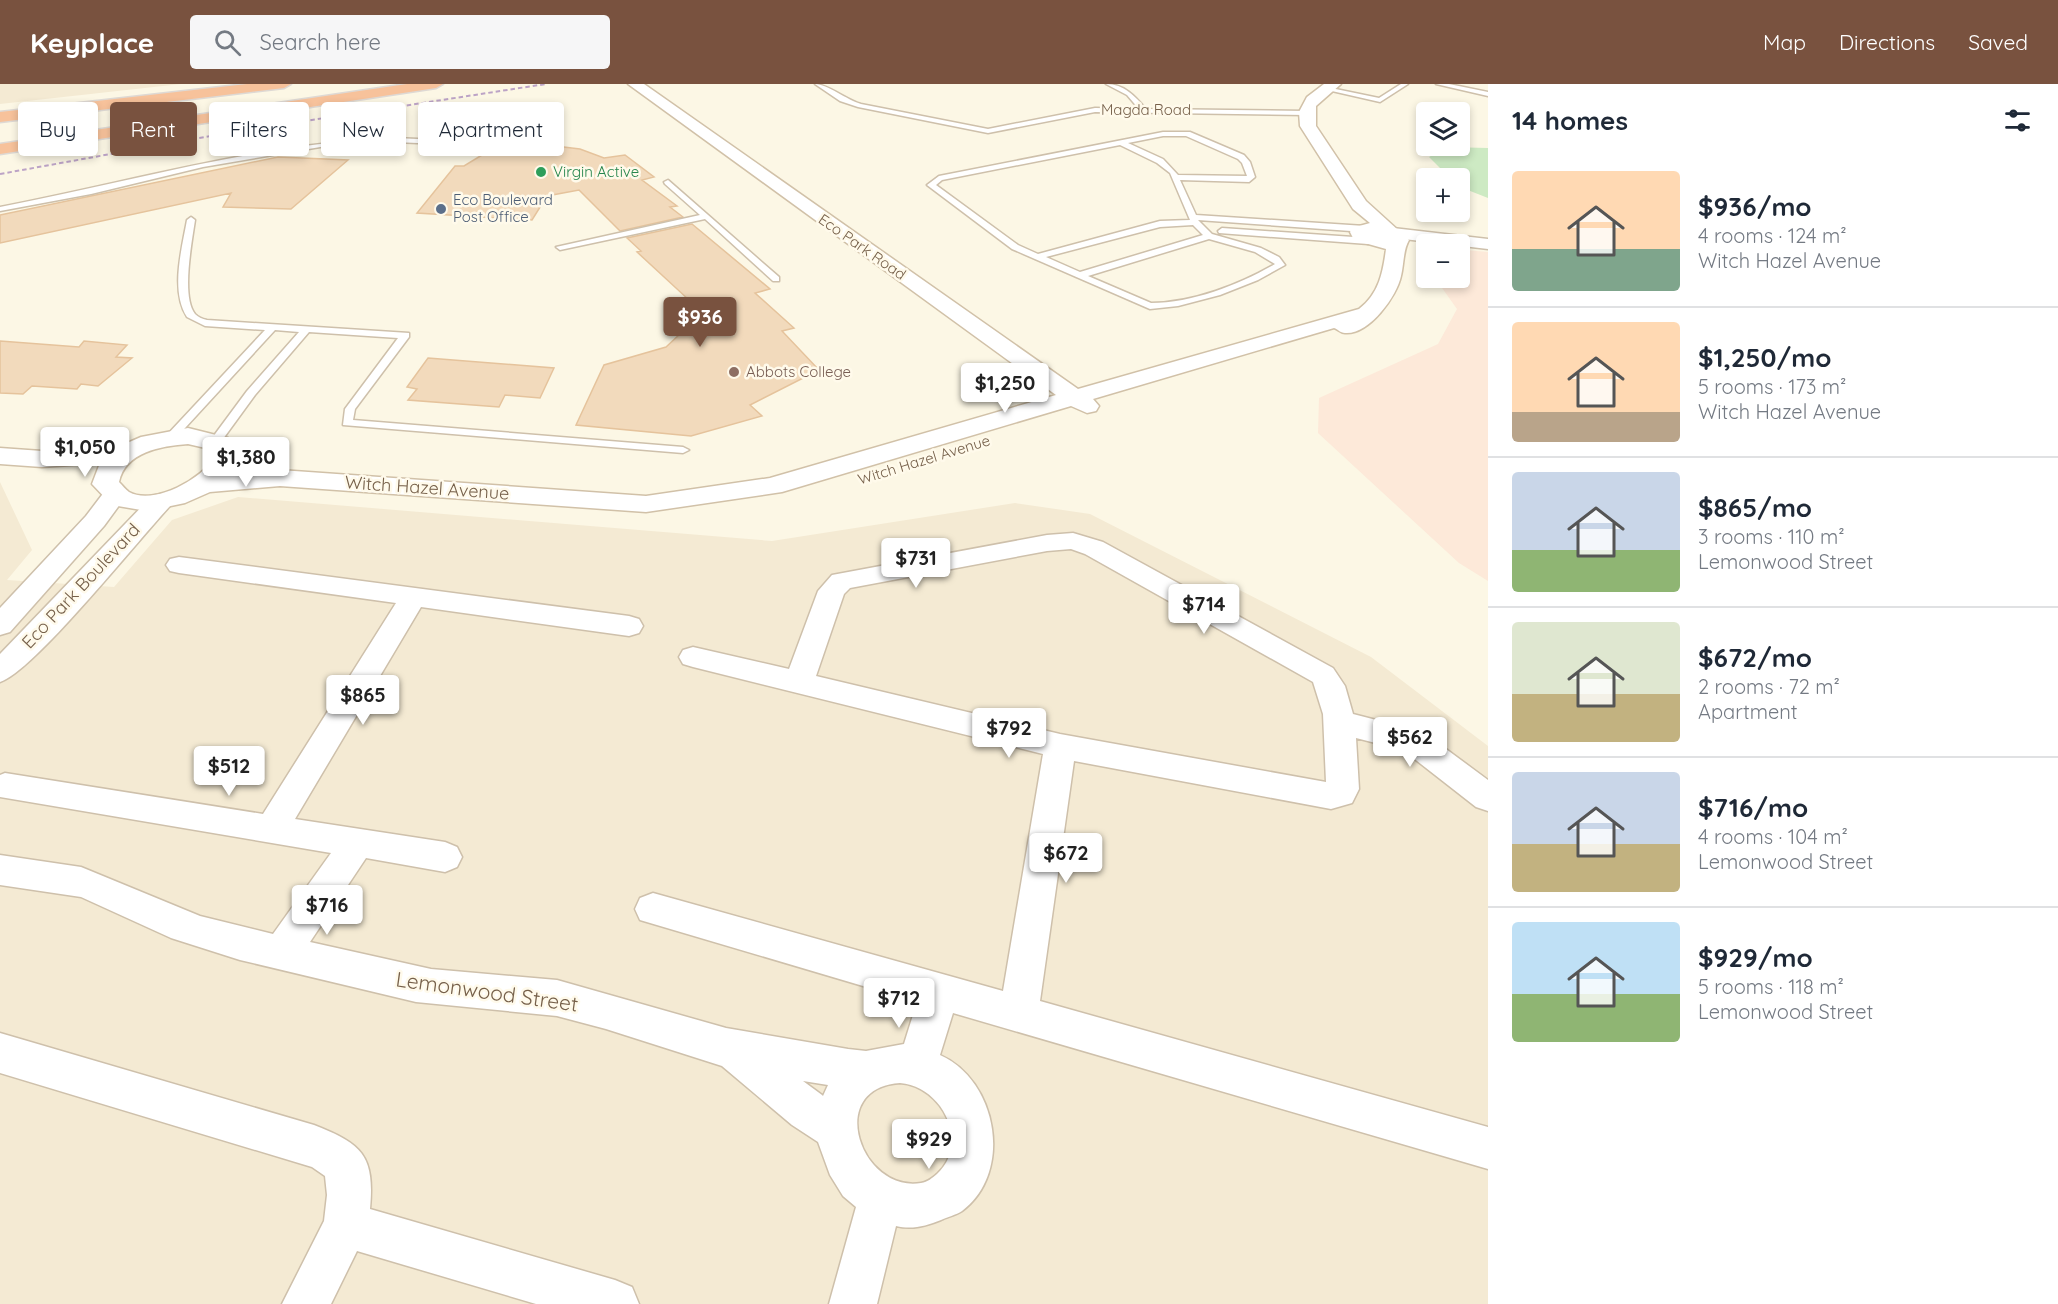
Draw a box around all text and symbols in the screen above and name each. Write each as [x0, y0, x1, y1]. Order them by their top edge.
search box [190, 15, 610, 69]
text: Keyplace [30, 25, 154, 60]
icon: search [211, 26, 244, 59]
text: Search here [259, 28, 381, 56]
text: Map [1763, 29, 1806, 55]
text: Directions [1839, 29, 1935, 55]
text: Saved [1968, 29, 2028, 55]
street label: Magda Road [1101, 100, 1191, 119]
chip: Buy [18, 102, 98, 156]
chip: Rent [110, 102, 197, 156]
chip: Filters [209, 102, 309, 156]
chip: New [321, 102, 406, 156]
chip: Apartment [418, 102, 564, 156]
map controls [1416, 102, 1470, 288]
button: layers [1416, 102, 1470, 156]
text: 14 homes [1512, 104, 1628, 137]
icon: filters [2001, 104, 2034, 137]
place label: Virgin Active [553, 162, 639, 181]
marker: Virgin Active [534, 165, 548, 179]
button: + [1416, 168, 1470, 222]
place label: Eco Boulevard Post Office [453, 190, 553, 226]
text: $936/mo [1698, 190, 1812, 223]
icon: home [1560, 195, 1632, 267]
marker: Eco Boulevard Post Office [434, 202, 448, 216]
street label: Eco Park Road [815, 209, 910, 284]
text: 4 rooms · 124 m² [1698, 223, 1847, 248]
button: − [1416, 234, 1470, 288]
text: Witch Hazel Avenue [1698, 248, 1881, 273]
pin: $936 [664, 297, 736, 348]
text: $936 [677, 304, 723, 329]
text: $1,250/mo [1698, 341, 1831, 374]
icon: home [1560, 346, 1632, 418]
place label: Abbots College [746, 362, 851, 381]
pin: $1,250 [956, 363, 1054, 414]
marker: Abbots College [727, 365, 741, 379]
text: $1,250 [975, 370, 1035, 395]
text: 5 rooms · 173 m² [1698, 374, 1846, 399]
text: Witch Hazel Avenue [1698, 399, 1881, 424]
pin: $1,050 [36, 427, 134, 478]
street label: Witch Hazel Avenue [855, 430, 992, 489]
text: $1,050 [54, 434, 116, 459]
pin: $1,380 [197, 437, 295, 488]
text: $1,380 [216, 444, 276, 469]
street label: Witch Hazel Avenue [344, 470, 510, 505]
text: $865/mo [1698, 491, 1812, 524]
icon: home [1560, 496, 1632, 568]
street label: Eco Park Boulevard [17, 518, 145, 653]
text: 3 rooms · 110 m² [1698, 524, 1845, 549]
pin: $731 [880, 538, 952, 589]
text: $731 [895, 545, 937, 570]
text: Lemonwood Street [1698, 549, 1873, 574]
pin: $714 [1168, 584, 1240, 635]
text: $714 [1182, 591, 1226, 616]
text: $672/mo [1698, 641, 1812, 674]
icon: home [1560, 646, 1632, 718]
text: 2 rooms · 72 m² [1698, 674, 1840, 699]
pin: $865 [327, 675, 399, 726]
text: $865 [340, 682, 386, 707]
text: Apartment [1698, 699, 1798, 724]
pin: $792 [973, 708, 1045, 759]
text: $792 [986, 715, 1032, 740]
pin: $562 [1374, 717, 1446, 768]
text: $562 [1387, 724, 1433, 749]
pin: $512 [193, 746, 265, 797]
text: $512 [208, 753, 250, 778]
text: $716/mo [1698, 791, 1808, 824]
icon: home [1560, 796, 1632, 868]
text: 4 rooms · 104 m² [1698, 824, 1848, 849]
pin: $672 [1030, 833, 1102, 884]
text: $672 [1043, 840, 1089, 865]
text: Lemonwood Street [1698, 849, 1873, 874]
pin: $716 [291, 885, 363, 936]
text: $716 [306, 892, 348, 917]
text: $929/mo [1698, 941, 1813, 974]
icon: home [1560, 946, 1632, 1018]
street label: Lemonwood Street [394, 965, 580, 1017]
text: 5 rooms · 118 m² [1698, 974, 1844, 999]
pin: $712 [863, 978, 935, 1029]
text: $712 [878, 985, 920, 1010]
text: Lemonwood Street [1698, 999, 1873, 1024]
pin: $929 [893, 1119, 965, 1170]
text: $929 [906, 1126, 952, 1151]

